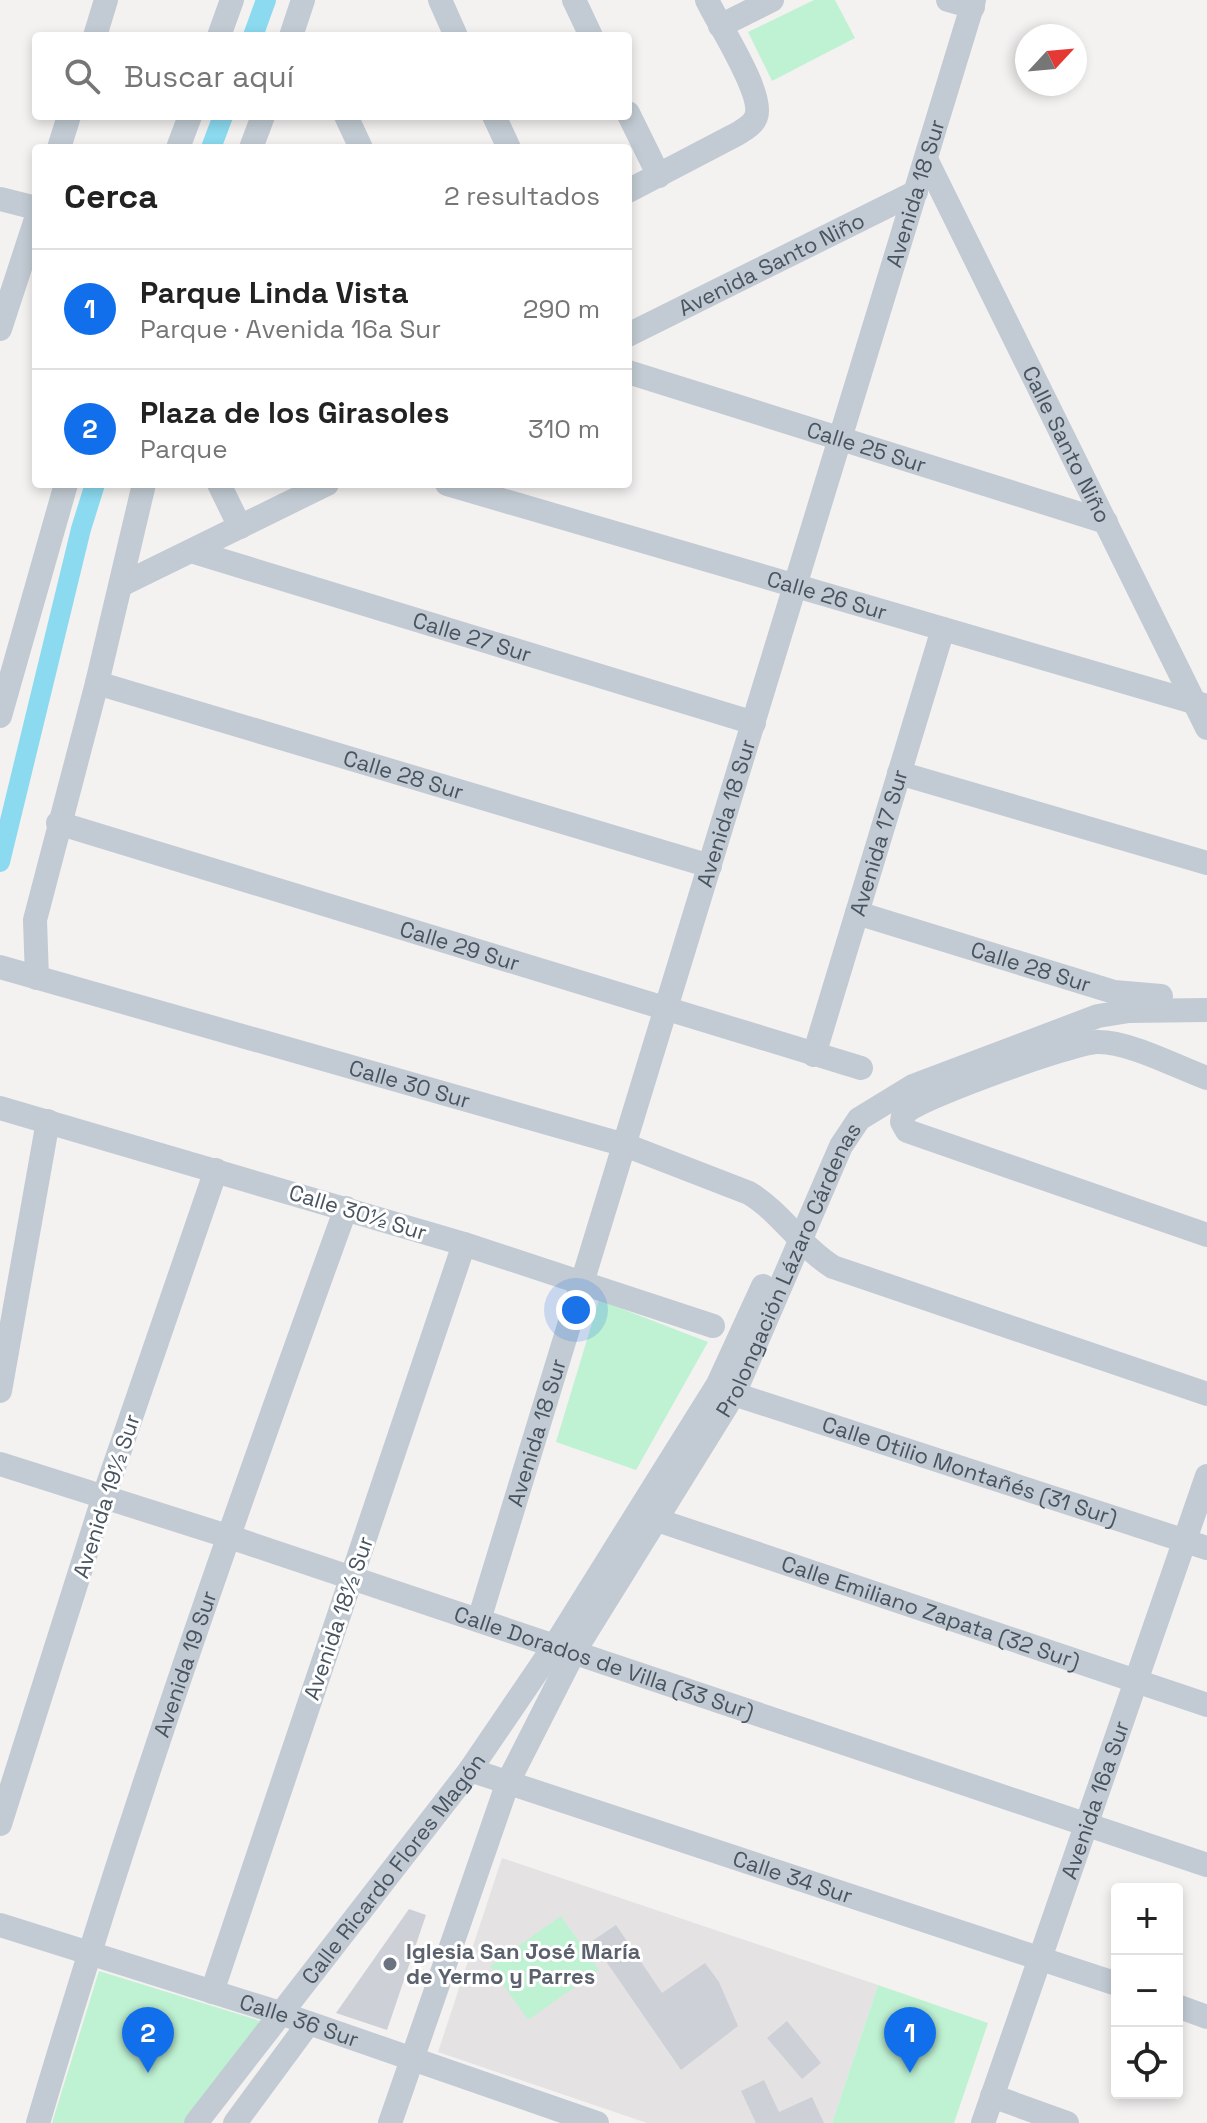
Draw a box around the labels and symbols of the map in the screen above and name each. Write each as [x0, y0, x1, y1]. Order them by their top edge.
north arrow [1015, 24, 1087, 96]
street label: Avenida 18 Sur [879, 116, 951, 270]
street label: Avenida Santo Niño [673, 206, 869, 322]
street label: Calle Santo Niño [1016, 361, 1117, 527]
street label: Calle 25 Sur [803, 415, 930, 479]
street label: Calle 26 Sur [764, 564, 891, 626]
street label: Calle 27 Sur [409, 606, 535, 668]
street label: Avenida 18 Sur [690, 736, 761, 890]
street label: Calle 28 Sur [340, 743, 467, 806]
street label: Avenida 17 Sur [843, 766, 914, 919]
street label: Calle 29 Sur [396, 914, 523, 977]
street label: Calle 28 Sur [968, 935, 1094, 998]
street label: Calle 30 Sur [346, 1053, 473, 1114]
street label: Prolongación Lázaro Cárdenas [709, 1117, 867, 1422]
street label: Calle 30½ Sur [286, 1178, 430, 1246]
your location [556, 1290, 596, 1330]
street label: Avenida 18 Sur [501, 1355, 572, 1510]
street label: Avenida 19½ Sur [66, 1410, 146, 1582]
street label: Calle Otilio Montañés (31 Sur) [819, 1410, 1121, 1532]
street label: Avenida 18½ Sur [297, 1533, 379, 1703]
street label: Calle Emiliano Zapata (32 Sur) [778, 1549, 1084, 1675]
street label: Avenida 19 Sur [147, 1587, 223, 1741]
street label: Calle Dorados de Villa (33 Sur) [451, 1599, 758, 1726]
street label: Avenida 16a Sur [1055, 1717, 1135, 1883]
street label: Calle Ricardo Flores Magón [295, 1748, 491, 1990]
street label: Calle 34 Sur [729, 1844, 856, 1910]
place label: Iglesia San José María de Yermo y Parres [406, 1937, 641, 1990]
marker: Iglesia San José María de Yermo y Parres [381, 1955, 399, 1973]
street label: Calle 36 Sur [236, 1987, 362, 2053]
pin: 2 [122, 2007, 174, 2073]
pin: 1 [884, 2007, 936, 2073]

